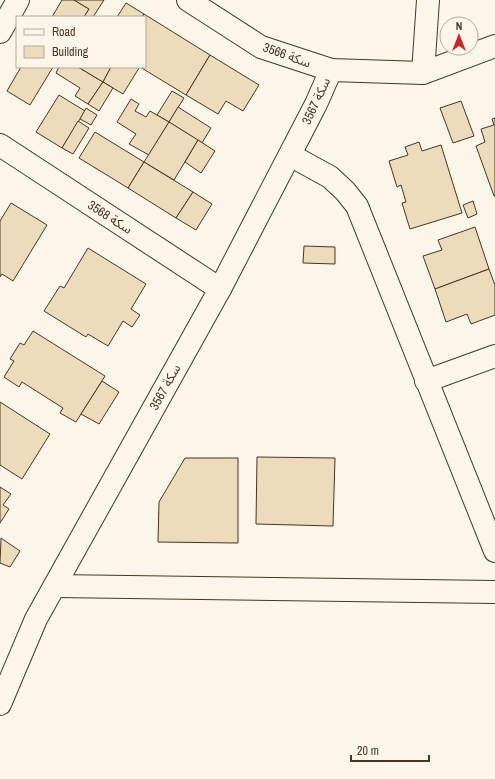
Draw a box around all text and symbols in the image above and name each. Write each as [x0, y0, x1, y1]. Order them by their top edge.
legend [16, 16, 146, 68]
north arrow [439, 16, 479, 56]
text: N [456, 19, 462, 33]
text: Road [52, 24, 76, 40]
street label: سكة 3566 [261, 38, 313, 72]
text: Building [52, 44, 89, 60]
street label: سكة 3567 [298, 75, 334, 127]
street label: سكة 3568 [84, 196, 136, 238]
street label: سكة 3567 [145, 361, 185, 413]
scale bar [351, 737, 429, 763]
text: 20 m [357, 743, 379, 759]

